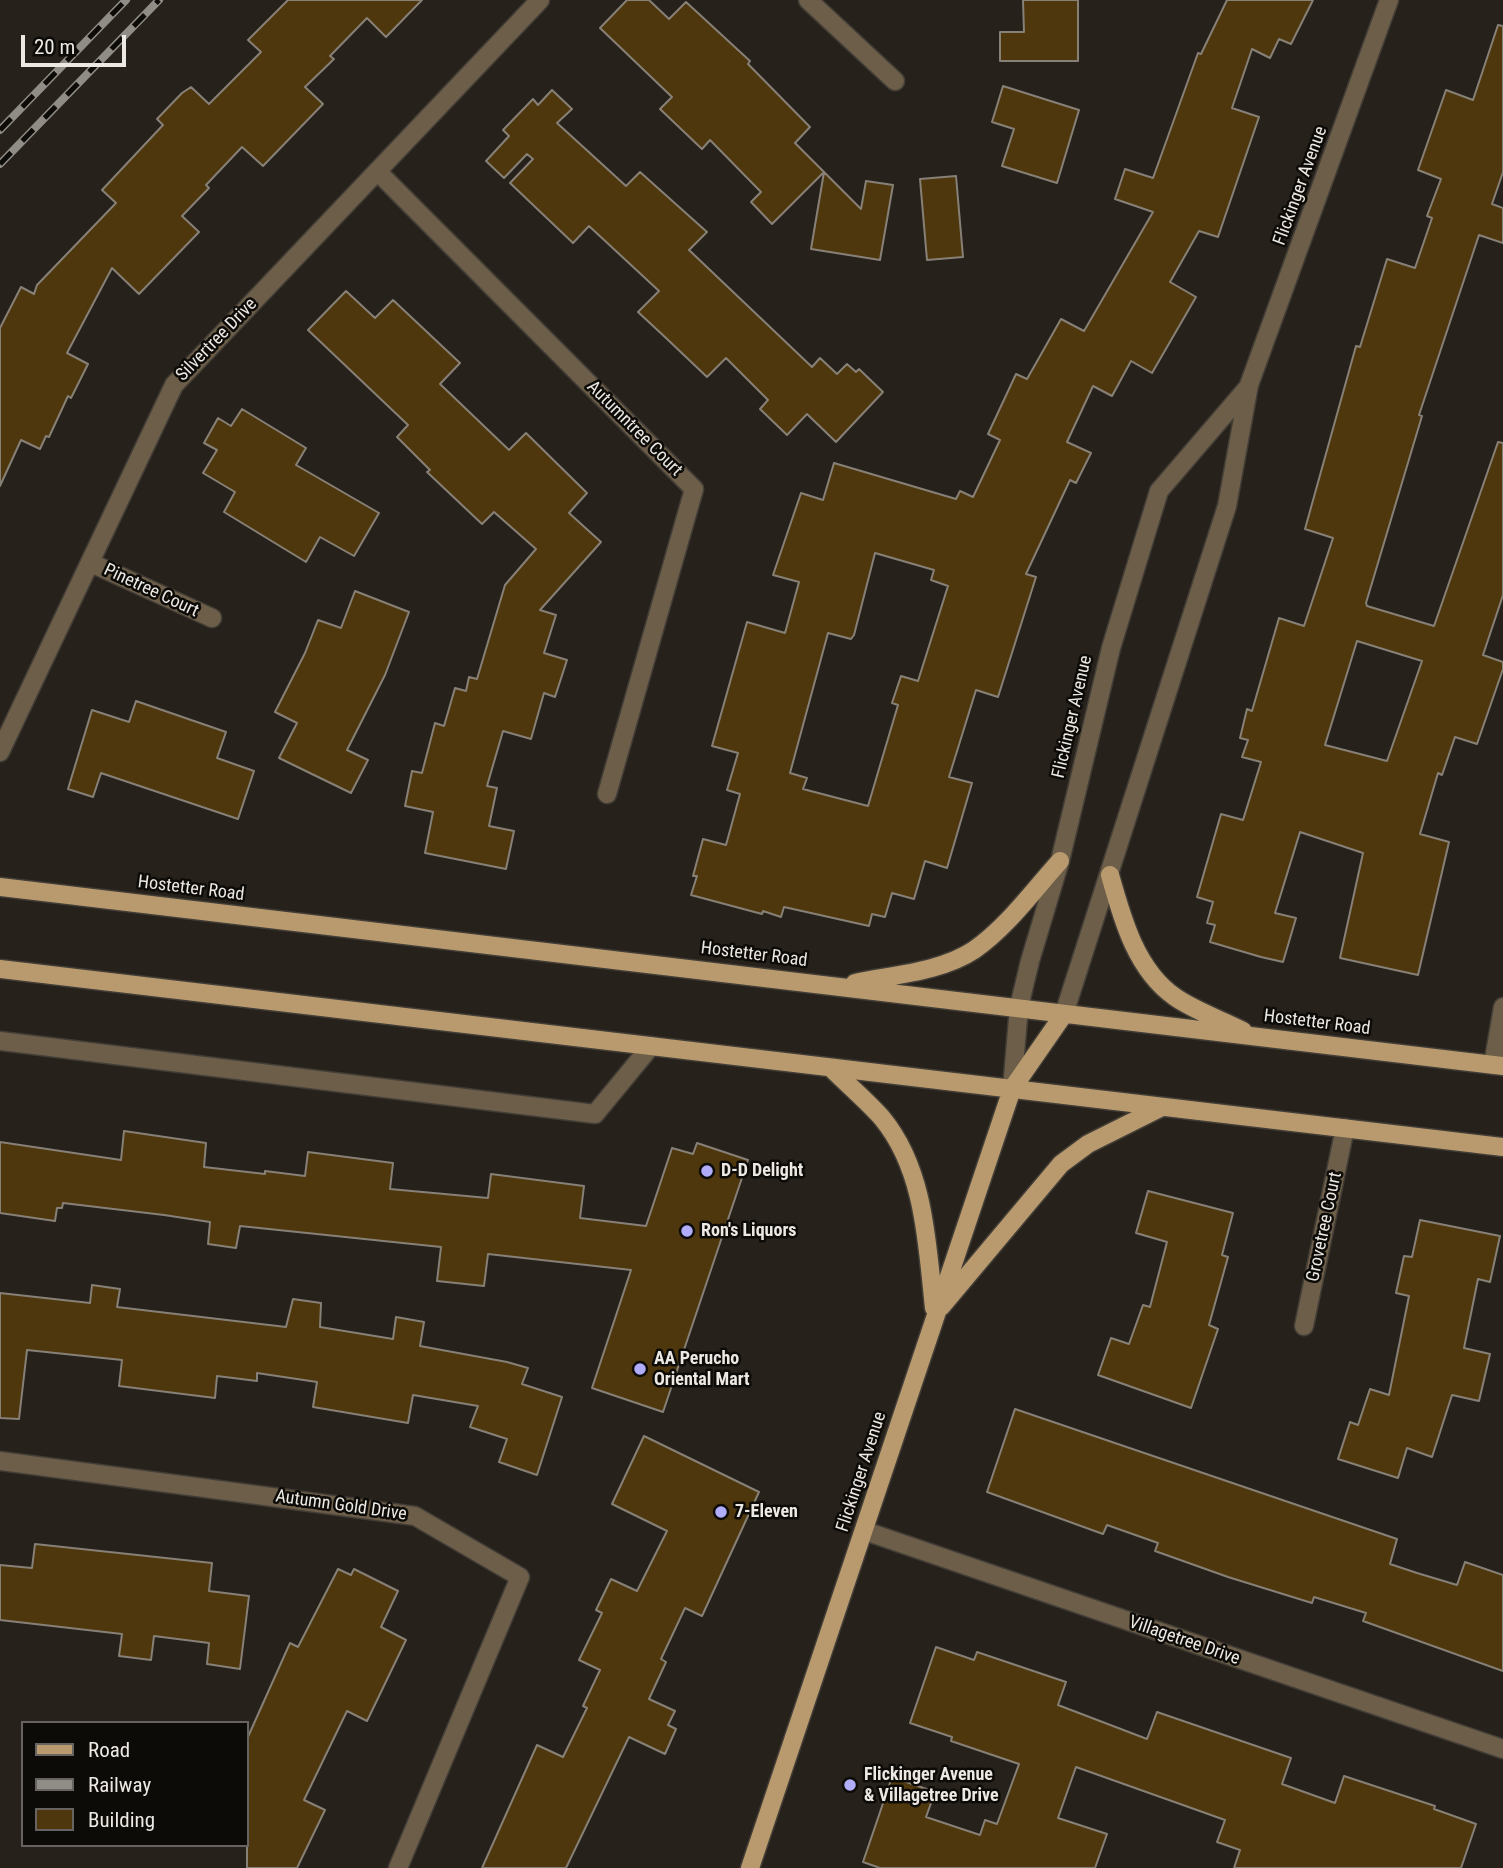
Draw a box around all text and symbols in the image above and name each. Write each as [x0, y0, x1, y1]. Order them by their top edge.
scale bar [24, 21, 130, 65]
text: 20 m [34, 35, 75, 59]
street label: Flickinger Avenue [1269, 124, 1333, 248]
street label: Silvertree Drive [172, 294, 262, 386]
street label: Autumntree Court [582, 377, 686, 481]
street label: Pinetree Court [100, 560, 202, 622]
street label: Flickinger Avenue [1048, 654, 1098, 780]
street label: Hostetter Road [137, 872, 245, 906]
street label: Hostetter Road [700, 938, 808, 972]
street label: Hostetter Road [1263, 1006, 1371, 1040]
place label: D-D Delight [721, 1160, 803, 1182]
marker: D-D Delight [699, 1163, 715, 1179]
street label: Grovetree Court [1303, 1170, 1347, 1284]
place label: Ron's Liquors [701, 1220, 797, 1242]
marker: Ron's Liquors [679, 1223, 695, 1239]
place label: AA Perucho Oriental Mart [654, 1348, 750, 1390]
marker: AA Perucho Oriental Mart [632, 1361, 648, 1377]
street label: Flickinger Avenue [832, 1409, 892, 1535]
street label: Autumn Gold Drive [274, 1486, 408, 1526]
place label: 7-Eleven [735, 1501, 798, 1523]
marker: 7-Eleven [713, 1504, 729, 1520]
street label: Villagetree Drive [1126, 1612, 1242, 1670]
legend [21, 1721, 248, 1847]
text: Road [88, 1738, 130, 1762]
place label: Flickinger Avenue & Villagetree Drive [864, 1764, 999, 1806]
text: Railway [88, 1773, 151, 1797]
marker: Flickinger Avenue & Villagetree Drive [842, 1777, 858, 1793]
text: Building [88, 1808, 155, 1832]

